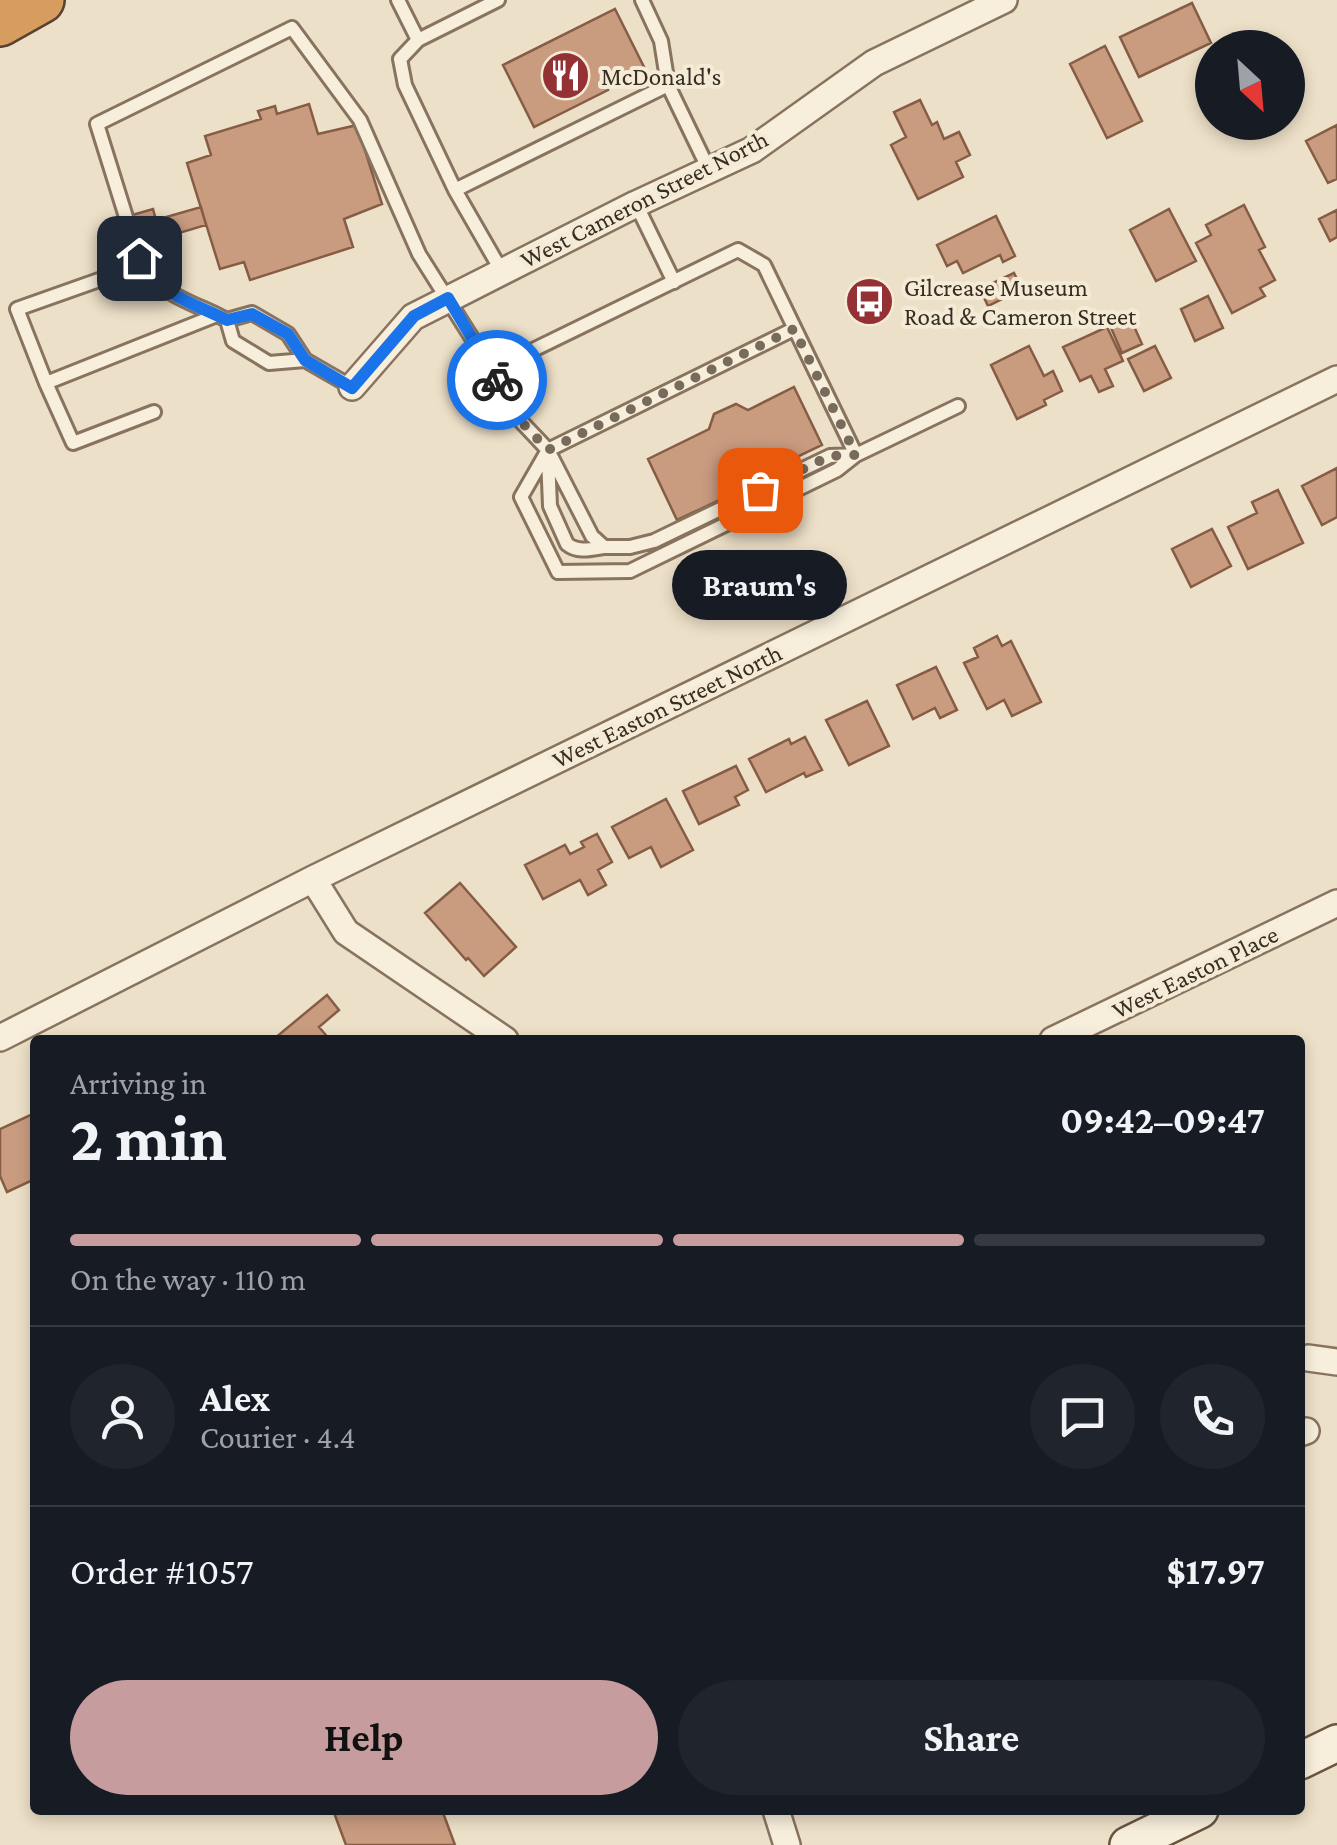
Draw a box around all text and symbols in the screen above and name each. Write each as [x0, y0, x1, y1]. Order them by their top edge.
north arrow [1195, 30, 1305, 140]
map controls [1195, 30, 1305, 140]
restaurant icon: McDonald's [540, 50, 592, 102]
place label: McDonald's [601, 63, 721, 90]
street label: West Cameron Street North [516, 125, 772, 273]
pin [97, 216, 182, 301]
icon: home [112, 231, 167, 286]
place label: Gilcrease Museum Road & Cameron Street [904, 274, 1137, 330]
bus stop icon: Gilcrease Museum Road & Cameron Street [843, 275, 895, 327]
courier [447, 330, 547, 430]
icon: bike [470, 353, 525, 408]
pin [718, 448, 803, 533]
icon: bag [733, 463, 788, 518]
callout: Braum's [672, 550, 848, 620]
text: Braum's [703, 567, 816, 603]
street label: West Easton Street North [548, 639, 786, 773]
street label: West Easton Place [1108, 920, 1282, 1024]
text: Arriving in [70, 1065, 207, 1101]
text: 09:42–09:47 [1060, 1099, 1265, 1141]
text: 2 min [70, 1102, 227, 1174]
text: On the way · 110 m [70, 1261, 306, 1297]
button: person [70, 1364, 175, 1469]
button: chat [1030, 1364, 1135, 1469]
button: phone [1160, 1364, 1265, 1469]
text: Alex [200, 1377, 270, 1419]
text: Courier · 4.4 [200, 1419, 356, 1455]
text: Order #1057 [70, 1550, 253, 1592]
text: $17.97 [1167, 1550, 1265, 1592]
button: Help [70, 1680, 658, 1795]
button: Share [678, 1680, 1265, 1795]

